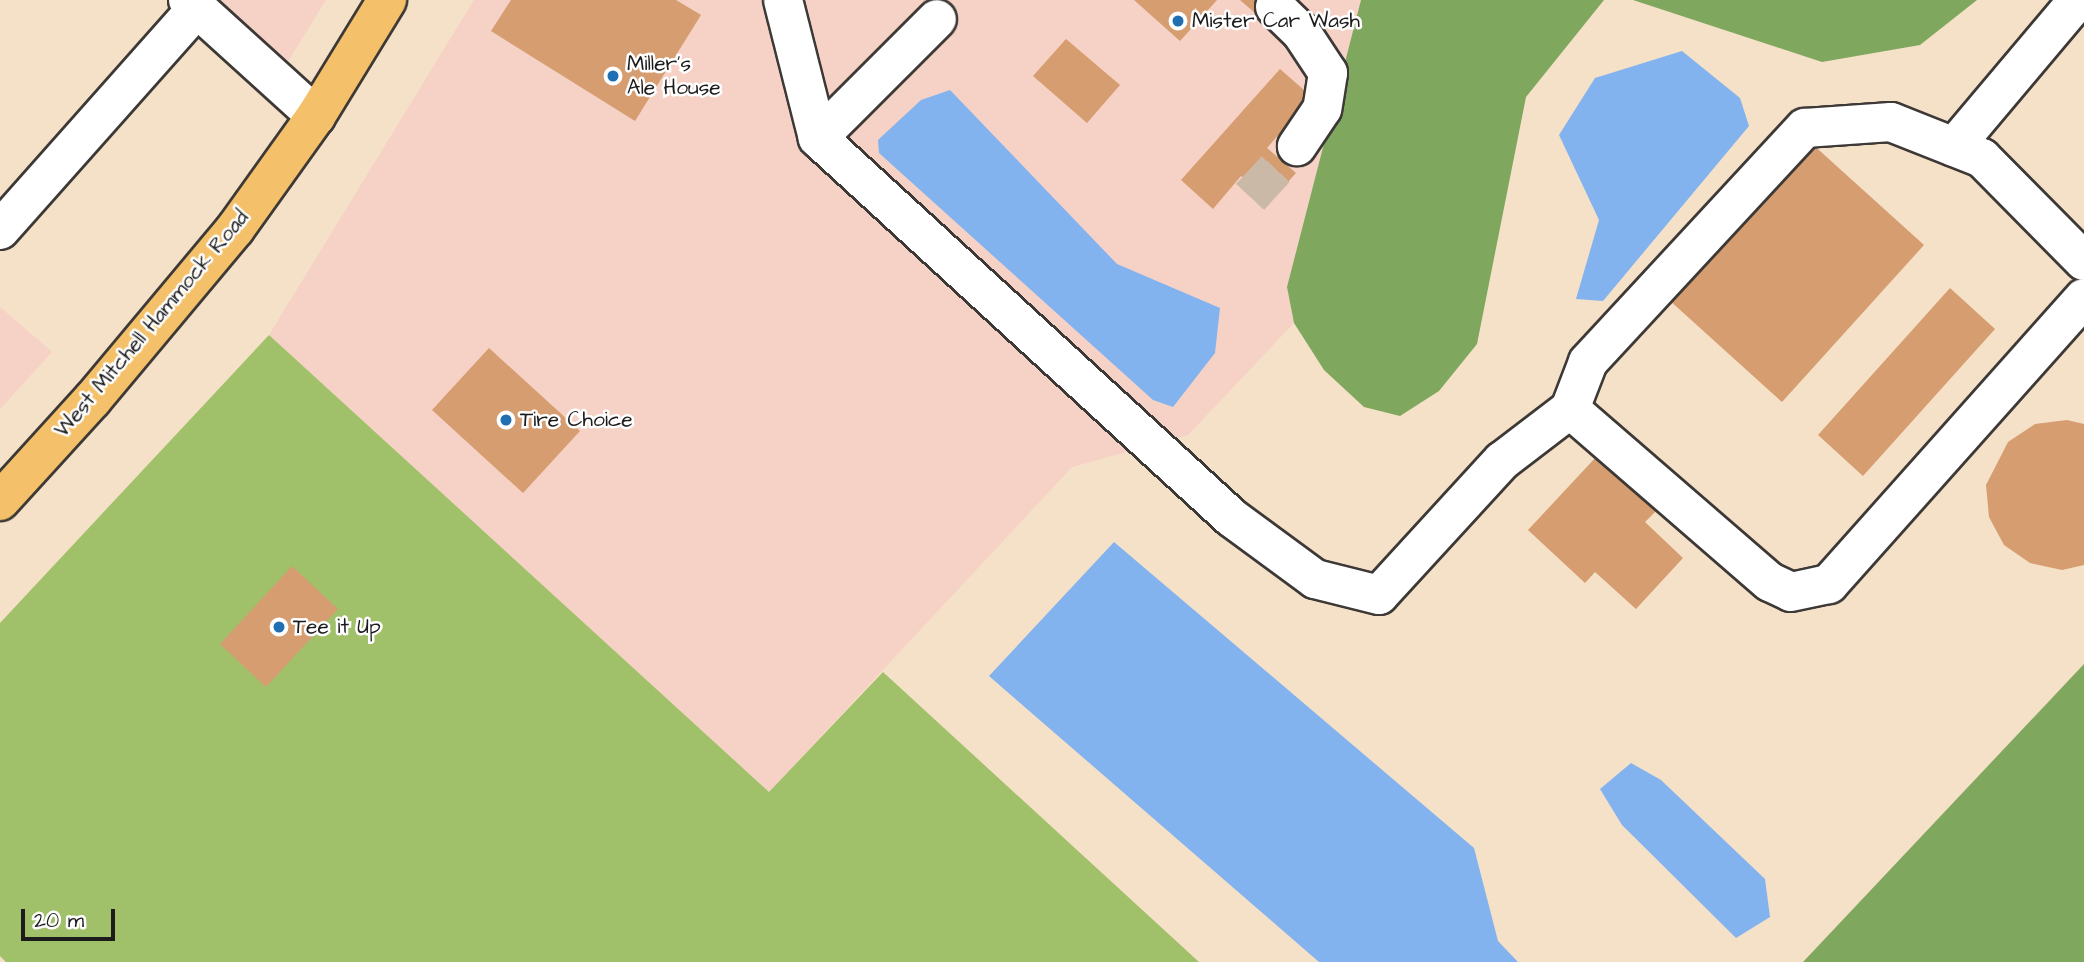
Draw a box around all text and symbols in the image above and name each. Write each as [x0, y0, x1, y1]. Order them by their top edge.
place label: Mister Car Wash [1192, 8, 1360, 34]
marker: Mister Car Wash [1170, 13, 1186, 29]
place label: Miller's Ale House [627, 51, 721, 101]
marker: Miller's Ale House [605, 68, 621, 84]
street label: West Mitchell Hammock Road [50, 205, 254, 443]
place label: Tire Choice [520, 407, 633, 433]
marker: Tire Choice [498, 412, 514, 428]
place label: Tee it Up [293, 614, 381, 640]
marker: Tee it Up [271, 619, 287, 635]
scale bar [24, 895, 119, 939]
text: 20 m [34, 906, 84, 935]

